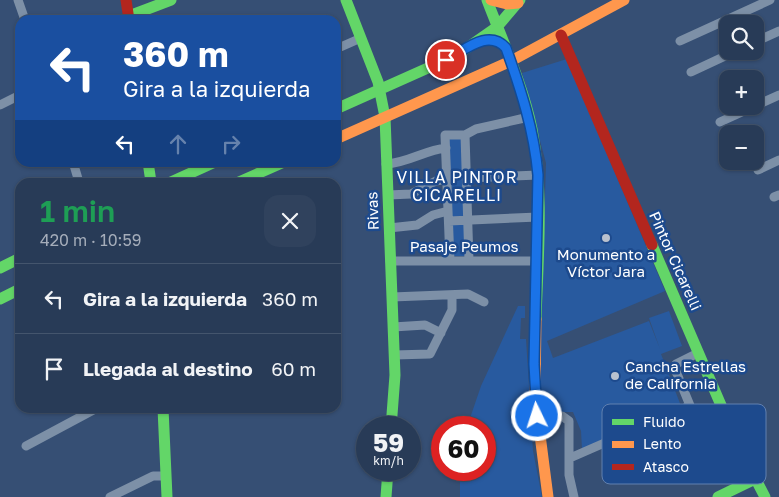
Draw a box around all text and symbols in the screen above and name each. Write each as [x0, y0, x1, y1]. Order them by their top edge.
map controls [719, 15, 764, 170]
button: search [719, 15, 764, 60]
text: 360 m [123, 33, 229, 75]
icon: left [40, 35, 105, 100]
pin [425, 39, 467, 81]
icon: arrive [432, 46, 460, 74]
button: + [719, 70, 764, 115]
text: Gira a la izquierda [123, 75, 311, 102]
button: − [719, 125, 764, 170]
icon: left [111, 130, 139, 158]
icon: ahead [164, 130, 192, 158]
icon: right [217, 130, 245, 158]
district label: VILLA PINTOR CICARELLI [396, 167, 518, 205]
street label: Rivas [362, 191, 382, 231]
text: 1 min [40, 193, 115, 229]
button: close [264, 195, 316, 247]
street label: Pintor Cicarelli [646, 208, 706, 313]
text: 420 m · 10:59 [40, 230, 141, 250]
marker: Monumento a Víctor Jara [600, 232, 612, 244]
street label: Pasaje Peumos [410, 237, 518, 255]
place label: Monumento a Víctor Jara [557, 245, 655, 280]
icon: left [40, 285, 68, 313]
text: Gira a la izquierda [83, 287, 247, 310]
text: 360 m [262, 287, 318, 310]
icon: arrive [40, 355, 68, 383]
text: Llegada al destino [83, 357, 253, 380]
text: 60 m [271, 357, 316, 380]
place label: Cancha Estrellas de California [625, 357, 746, 392]
marker: Cancha Estrellas de California [609, 370, 621, 382]
position arrow [510, 389, 562, 441]
legend [602, 404, 766, 484]
text: Fluido [643, 413, 685, 430]
speed limit sign: 60 [431, 416, 496, 481]
text: 59 [373, 427, 404, 458]
text: Lento [643, 435, 681, 452]
text: km/h [373, 453, 404, 468]
text: Atasco [643, 458, 689, 475]

